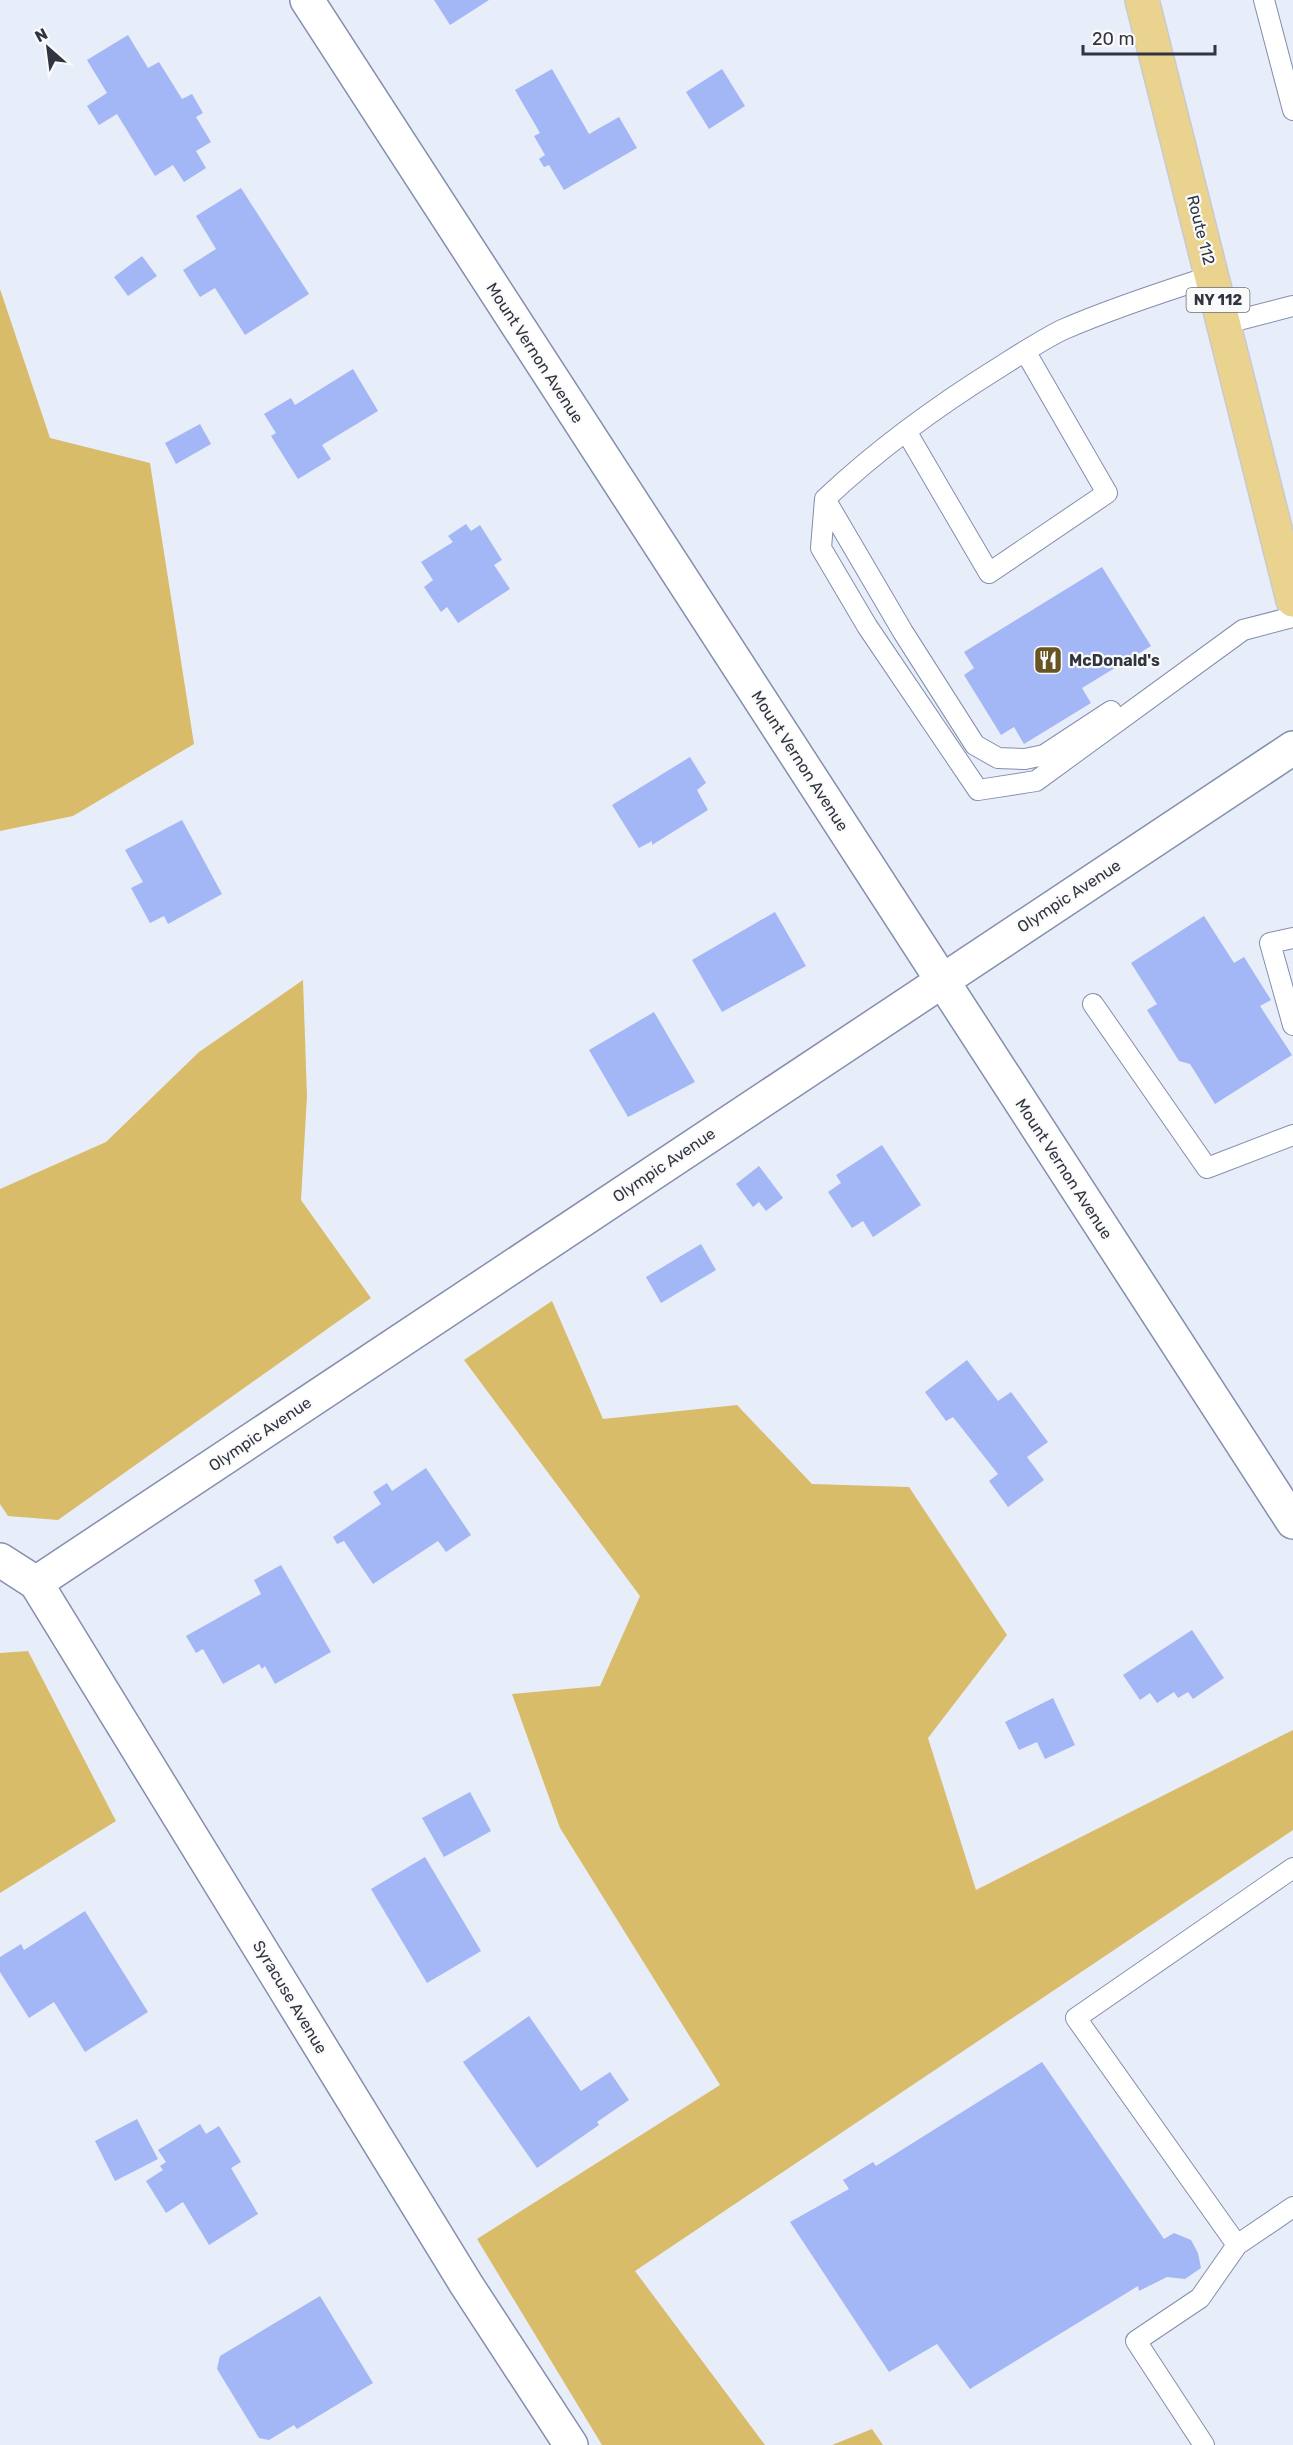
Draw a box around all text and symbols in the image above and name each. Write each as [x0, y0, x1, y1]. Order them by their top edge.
north arrow [18, 18, 78, 78]
scale bar [1083, 18, 1215, 56]
text: N [32, 24, 51, 46]
text: 20 m [1092, 28, 1134, 50]
street label: Route 112 [1183, 193, 1219, 267]
street label: Mount Vernon Avenue [482, 279, 588, 427]
road number: NY 112 [1186, 288, 1250, 312]
restaurant icon: McDonald's [1032, 644, 1064, 676]
place label: McDonald's [1069, 651, 1160, 670]
street label: Mount Vernon Avenue [747, 687, 853, 835]
street label: Olympic Avenue [1014, 855, 1124, 937]
street label: Mount Vernon Avenue [1011, 1095, 1117, 1243]
street label: Olympic Avenue [609, 1124, 719, 1206]
street label: Olympic Avenue [205, 1393, 315, 1475]
street label: Syracuse Avenue [249, 1937, 331, 2057]

